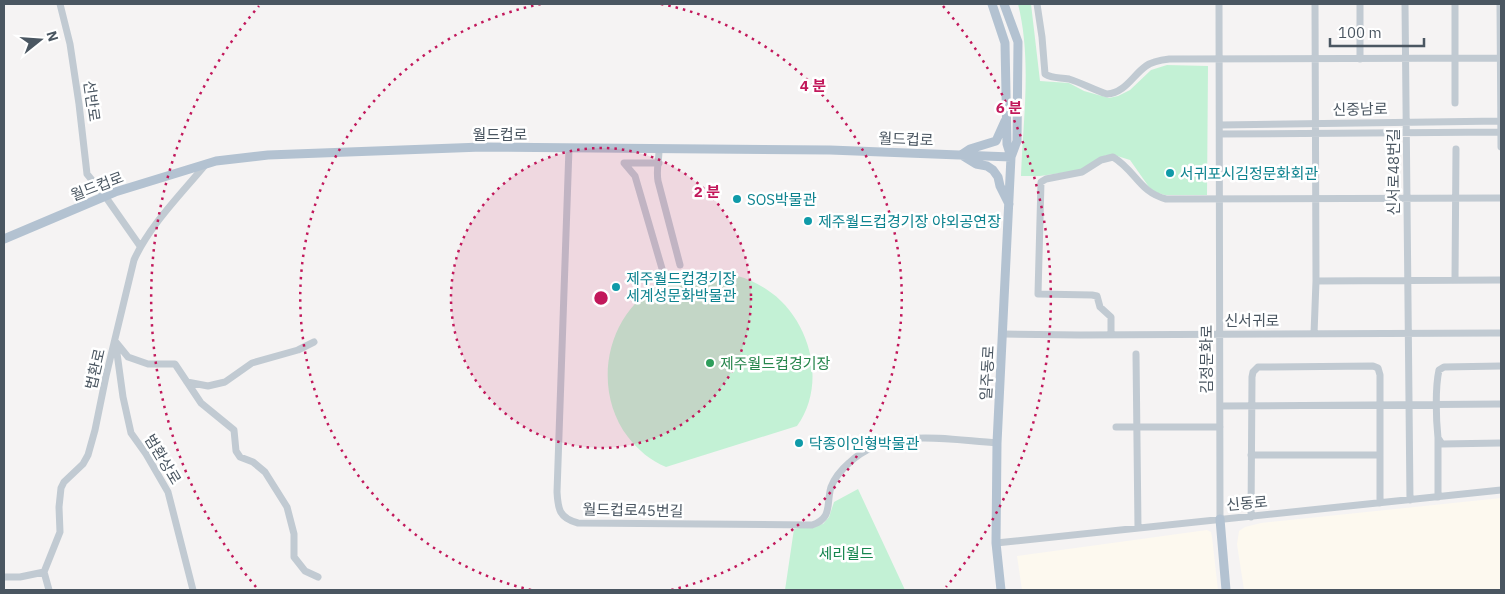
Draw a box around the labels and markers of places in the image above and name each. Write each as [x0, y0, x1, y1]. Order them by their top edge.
place label: 서귀포시김정문화회관 [1180, 164, 1318, 183]
marker: 서귀포시김정문화회관 [1164, 167, 1176, 179]
place label: SOS박물관 [747, 190, 817, 209]
marker: SOS박물관 [731, 193, 743, 205]
place label: 제주월드컵경기장 야외공연장 [818, 212, 1001, 231]
marker: 제주월드컵경기장 야외공연장 [802, 215, 814, 227]
place label: 제주월드컵경기장 세계성문화박물관 [626, 269, 737, 305]
marker: 제주월드컵경기장 세계성문화박물관 [610, 281, 622, 293]
centre of rings [592, 289, 610, 307]
place label: 제주월드컵경기장 [720, 354, 831, 373]
marker: 제주월드컵경기장 [704, 357, 716, 369]
place label: 닥종이인형박물관 [809, 434, 920, 453]
marker: 닥종이인형박물관 [793, 437, 805, 449]

